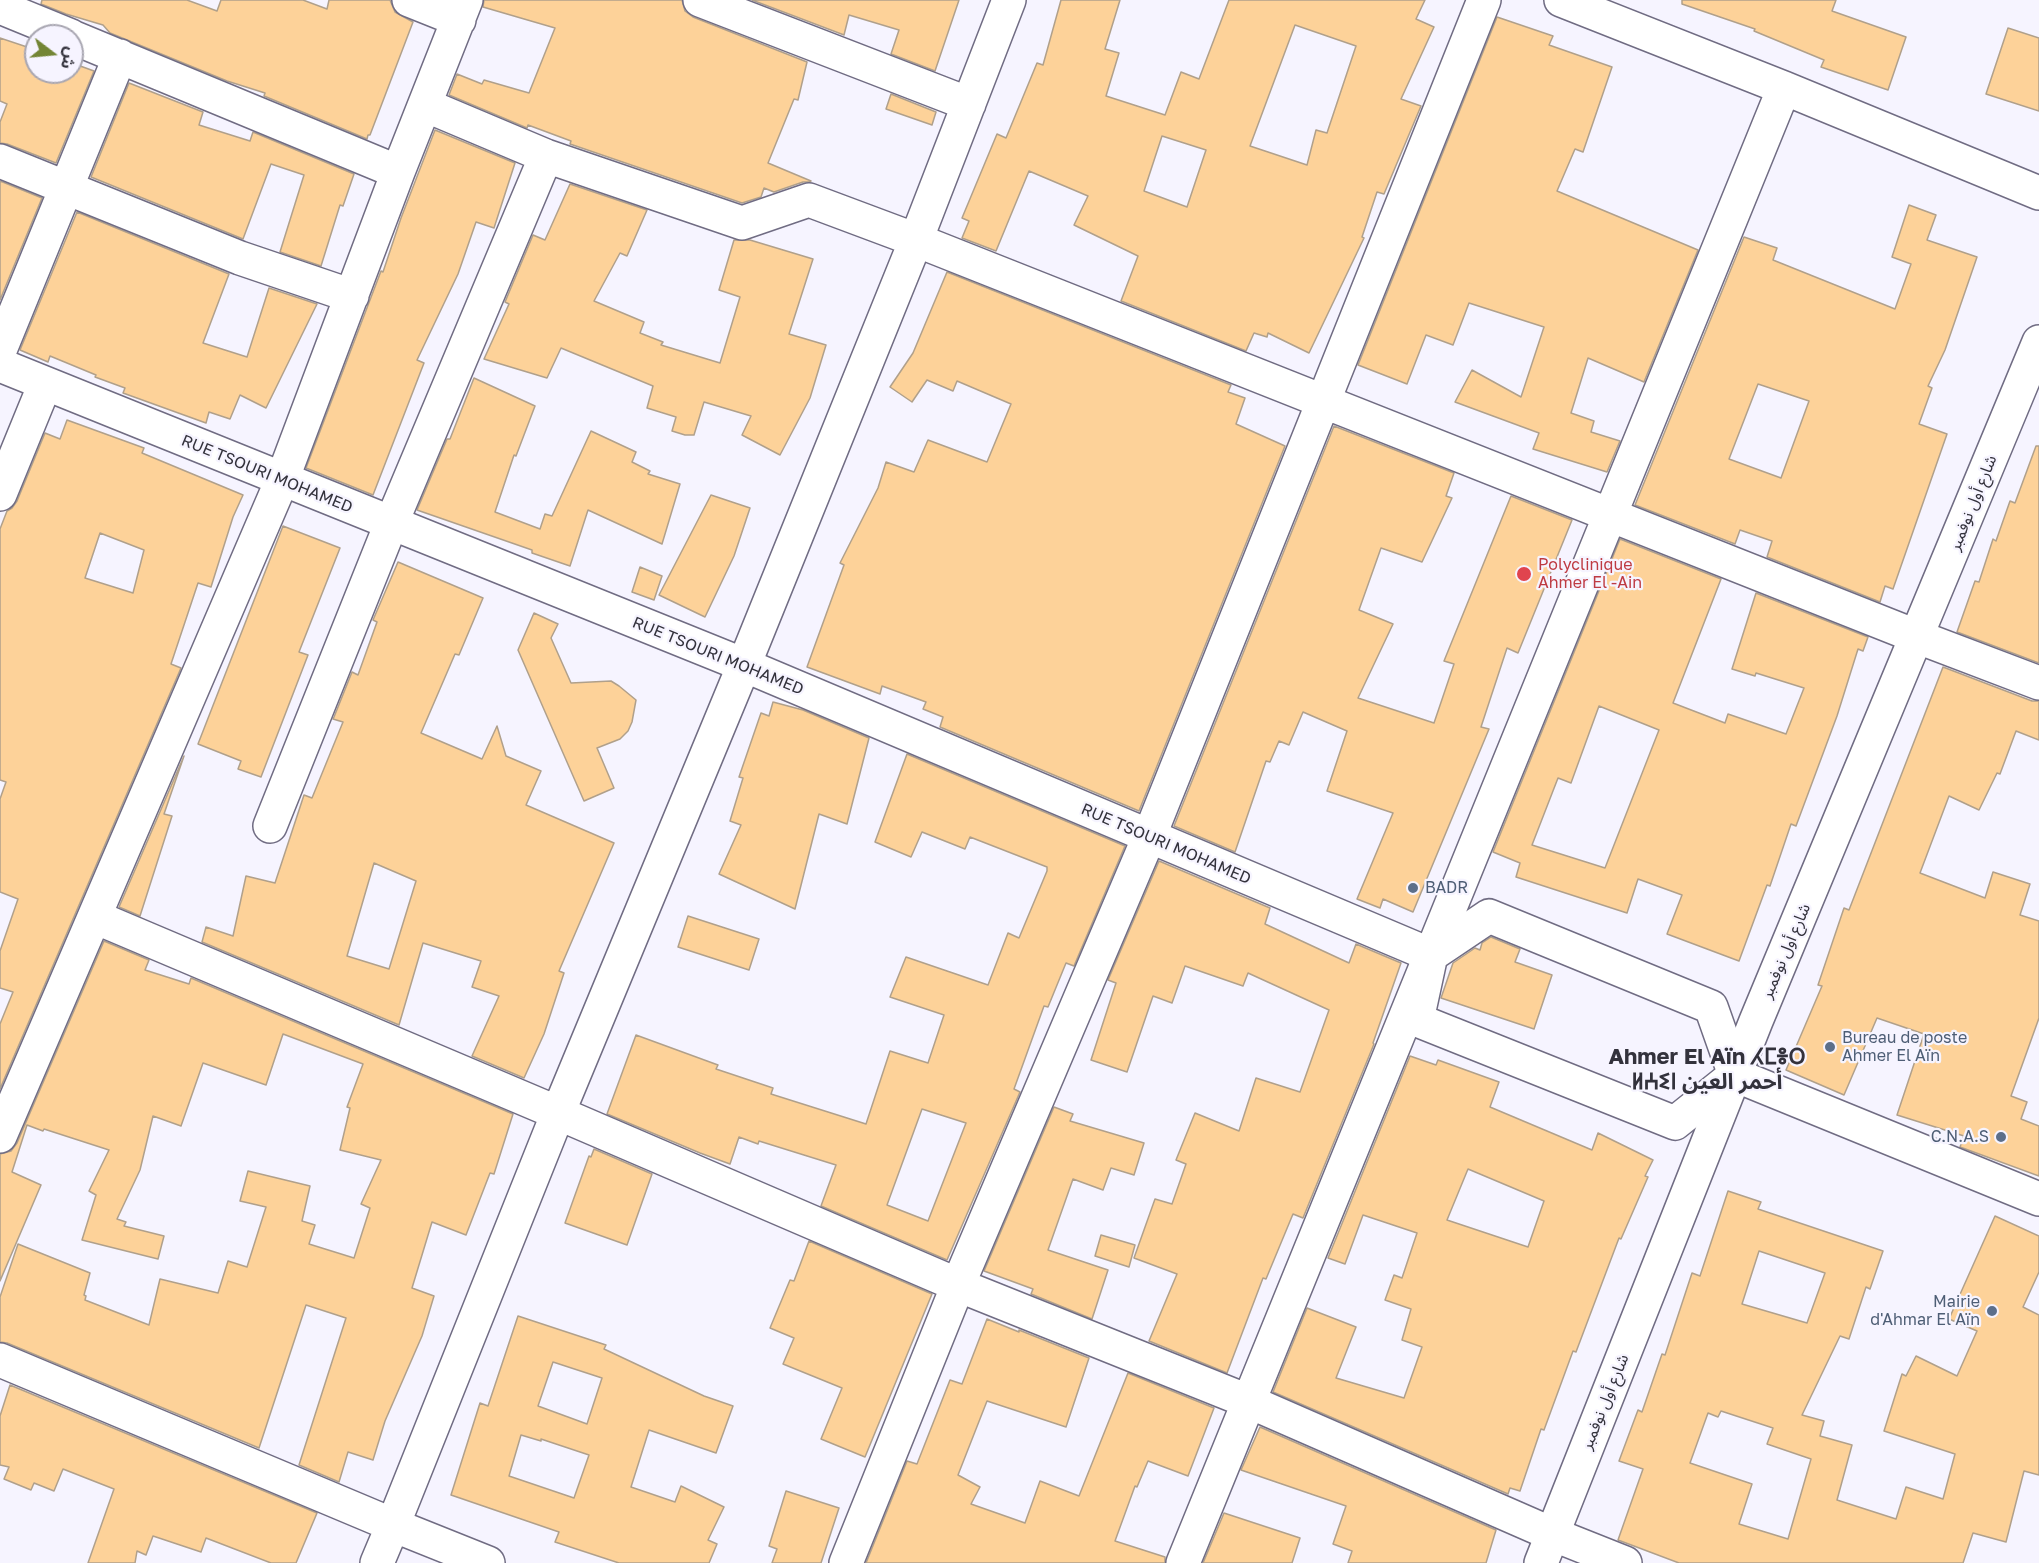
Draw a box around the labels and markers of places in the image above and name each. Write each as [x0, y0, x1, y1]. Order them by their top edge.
place label: Polyclinique Ahmer El -Ain [1538, 555, 1642, 593]
marker: Polyclinique Ahmer El -Ain [1515, 565, 1533, 583]
place label: BADR [1425, 878, 1468, 898]
marker: BADR [1406, 881, 1420, 895]
place label: Bureau de poste Ahmer El Aïn [1842, 1028, 1967, 1066]
marker: Bureau de poste Ahmer El Aïn [1823, 1040, 1837, 1054]
place label: C.N.A.S [1931, 1127, 1989, 1147]
marker: C.N.A.S [1994, 1130, 2008, 1144]
place label: Mairie d'Ahmar El Aïn [1870, 1292, 1980, 1330]
marker: Mairie d'Ahmar El Aïn [1985, 1304, 1999, 1318]

